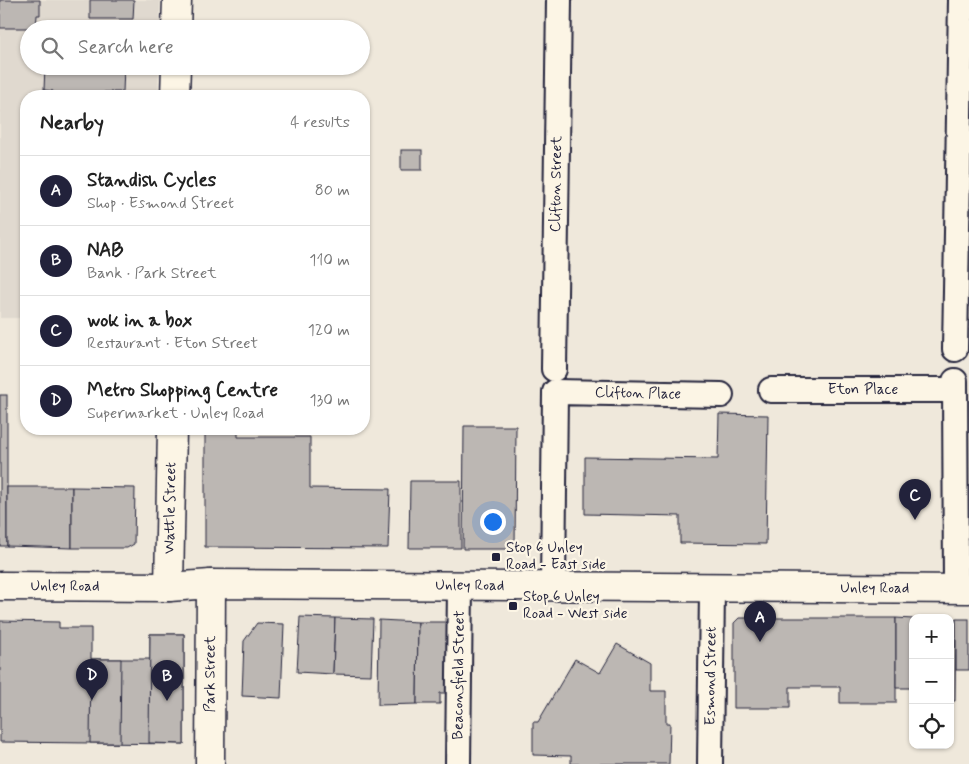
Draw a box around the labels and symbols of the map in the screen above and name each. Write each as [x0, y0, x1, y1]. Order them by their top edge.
street label: Clifton Street [546, 136, 567, 232]
street label: Eton Place [828, 380, 898, 400]
street label: Clifton Place [595, 383, 682, 404]
street label: Wattle Street [160, 462, 181, 554]
pin: C [899, 479, 931, 520]
your location [480, 509, 506, 535]
place label: Stop 6 Unley Road - East side [506, 538, 606, 575]
marker: Stop 6 Unley Road - East side [490, 551, 502, 563]
street label: Unley Road [435, 575, 504, 596]
street label: Unley Road [30, 576, 100, 597]
street label: Unley Road [840, 578, 909, 599]
place label: Stop 6 Unley Road - West side [523, 587, 628, 624]
marker: Stop 6 Unley Road - West side [507, 600, 519, 612]
pin: A [744, 601, 776, 642]
street label: Beaconsfield Street [448, 610, 470, 740]
street label: Esmond Street [700, 626, 722, 726]
street label: Park Street [200, 635, 221, 713]
pin: D [76, 659, 108, 700]
pin: B [151, 660, 183, 701]

